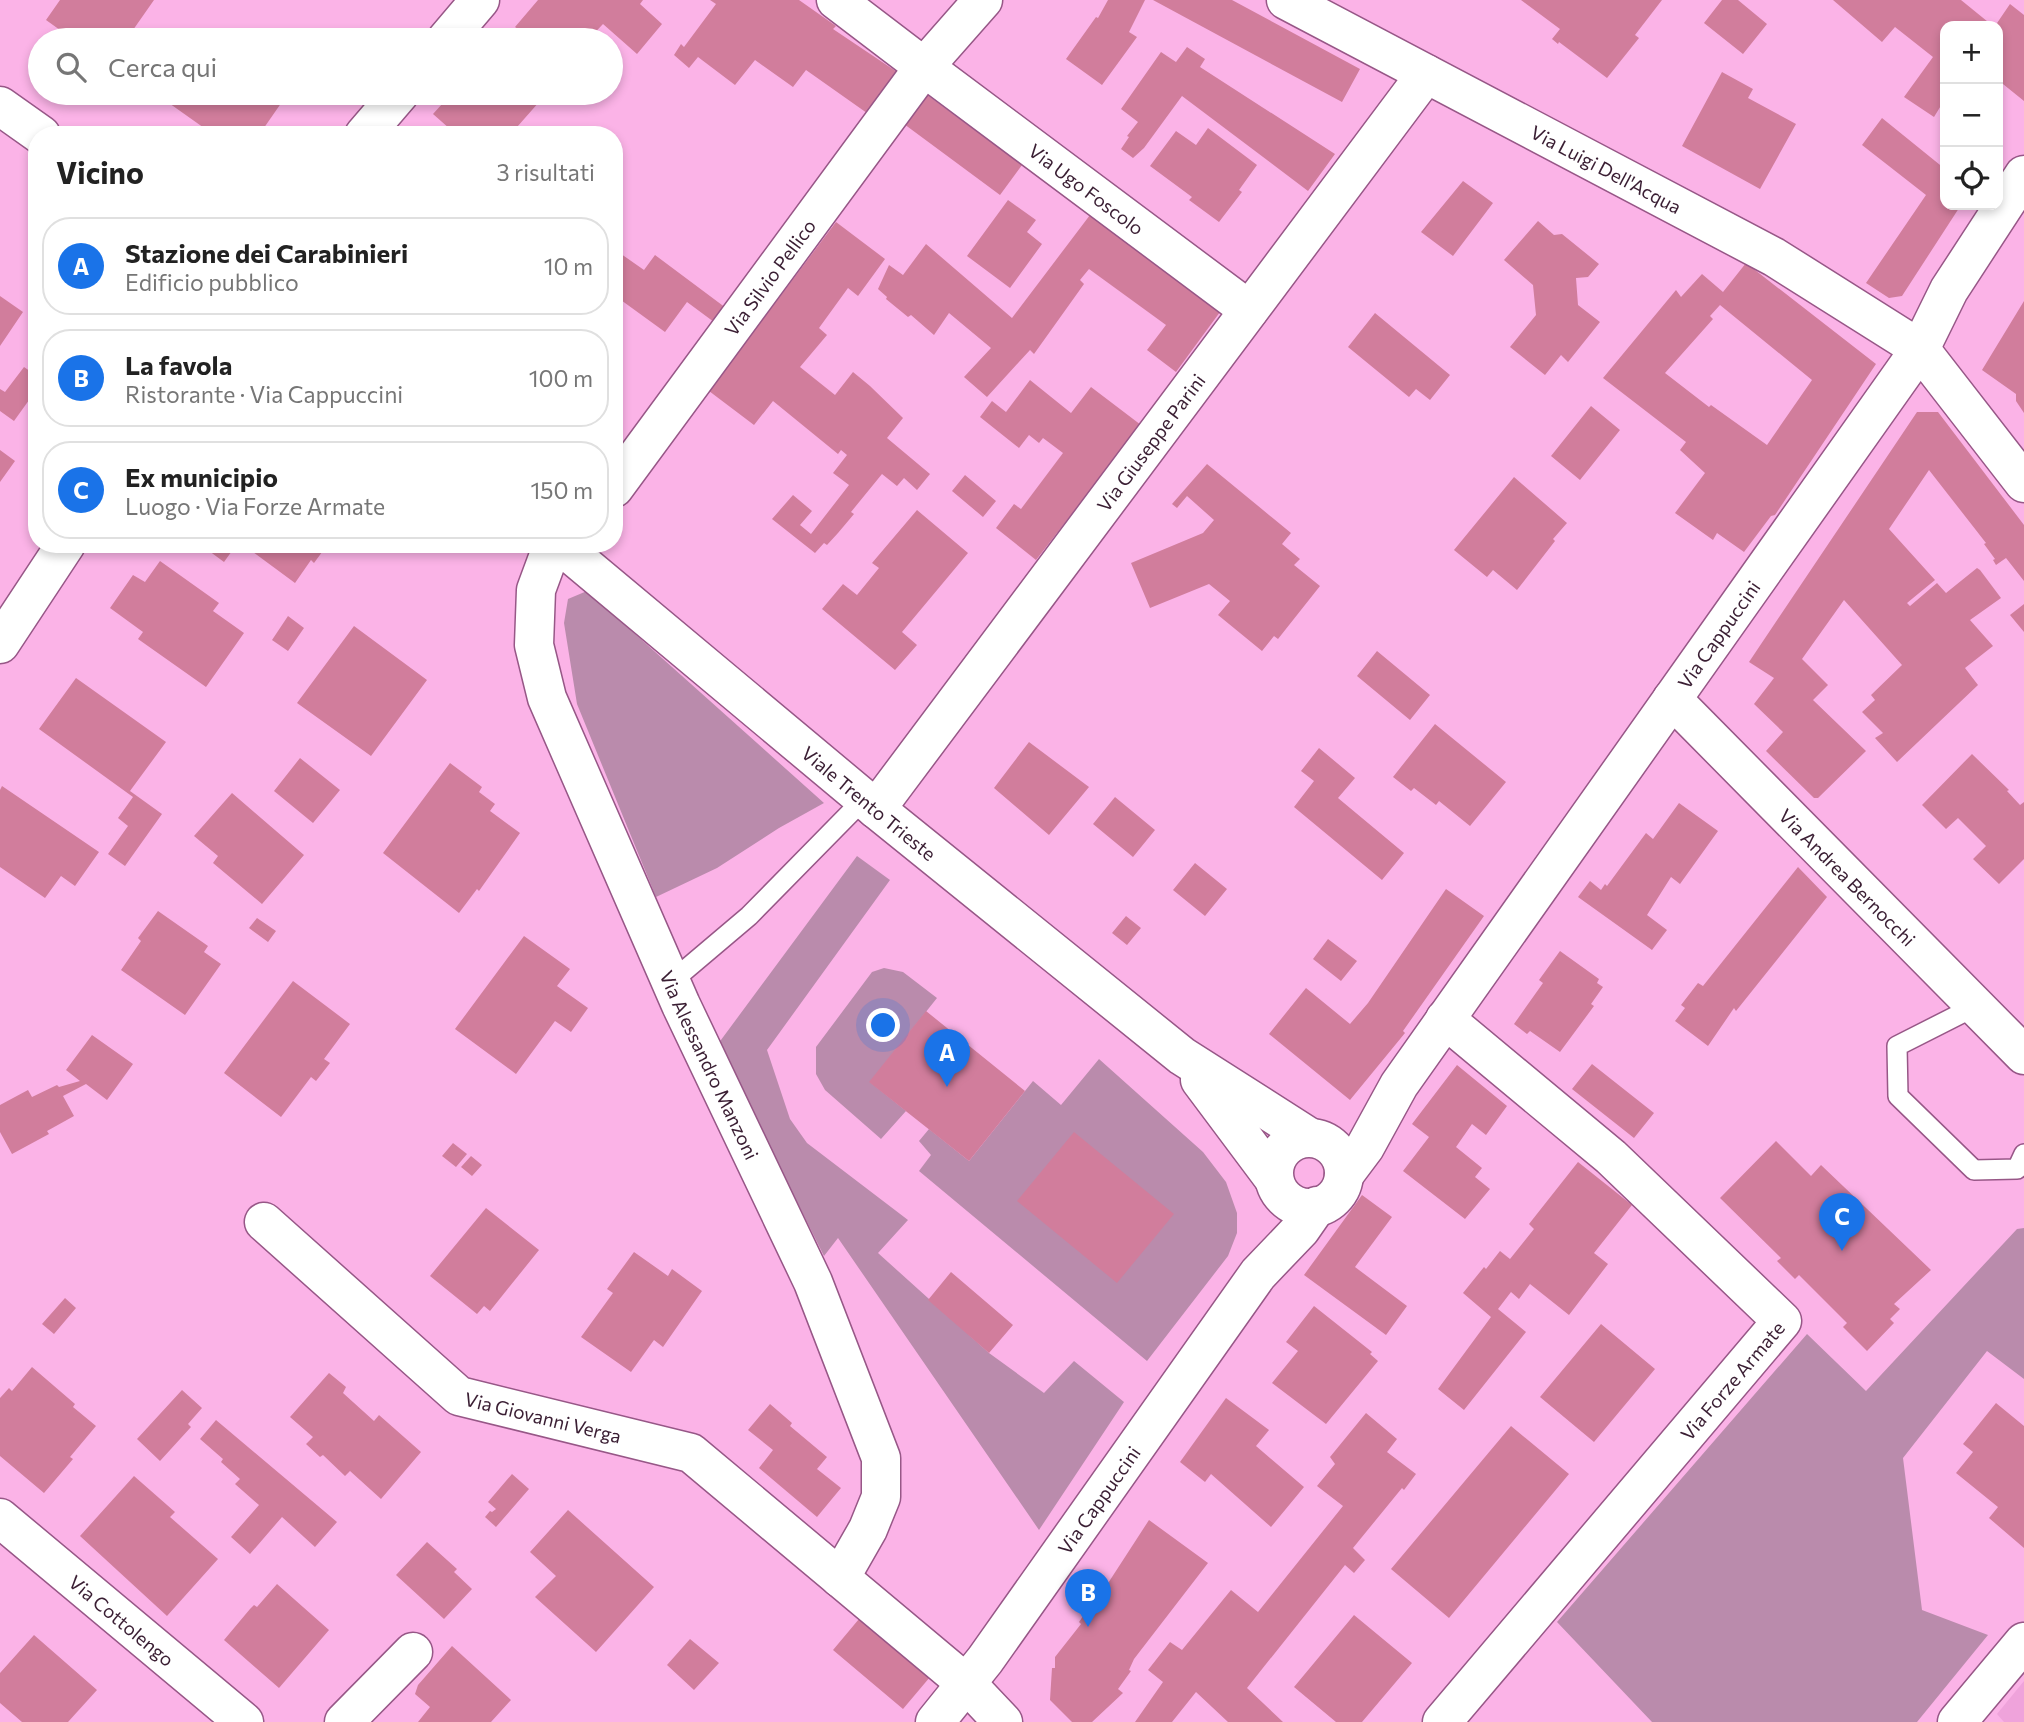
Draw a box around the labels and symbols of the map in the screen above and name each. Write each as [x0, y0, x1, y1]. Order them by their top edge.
street label: Via Luigi Dell'Acqua [1527, 120, 1686, 218]
street label: Via Ugo Foscolo [1025, 138, 1149, 239]
street label: Via Silvio Pellico [719, 214, 820, 340]
street label: Via Giuseppe Parini [1091, 369, 1209, 516]
street label: Via Cappuccini [1672, 576, 1764, 693]
street label: Viale Trento Trieste [797, 741, 941, 865]
street label: Via Andrea Bernocchi [1775, 803, 1921, 950]
street label: Via Alessandro Manzoni [656, 967, 764, 1163]
your location [866, 1008, 900, 1042]
pin: A [924, 1029, 970, 1087]
pin: C [1819, 1193, 1865, 1251]
street label: Via Forze Armate [1675, 1316, 1789, 1445]
street label: Via Giovanni Verga [462, 1386, 624, 1447]
street label: Via Cappuccini [1052, 1441, 1144, 1558]
pin: B [1065, 1569, 1111, 1627]
street label: Via Cottolengo [65, 1570, 179, 1670]

